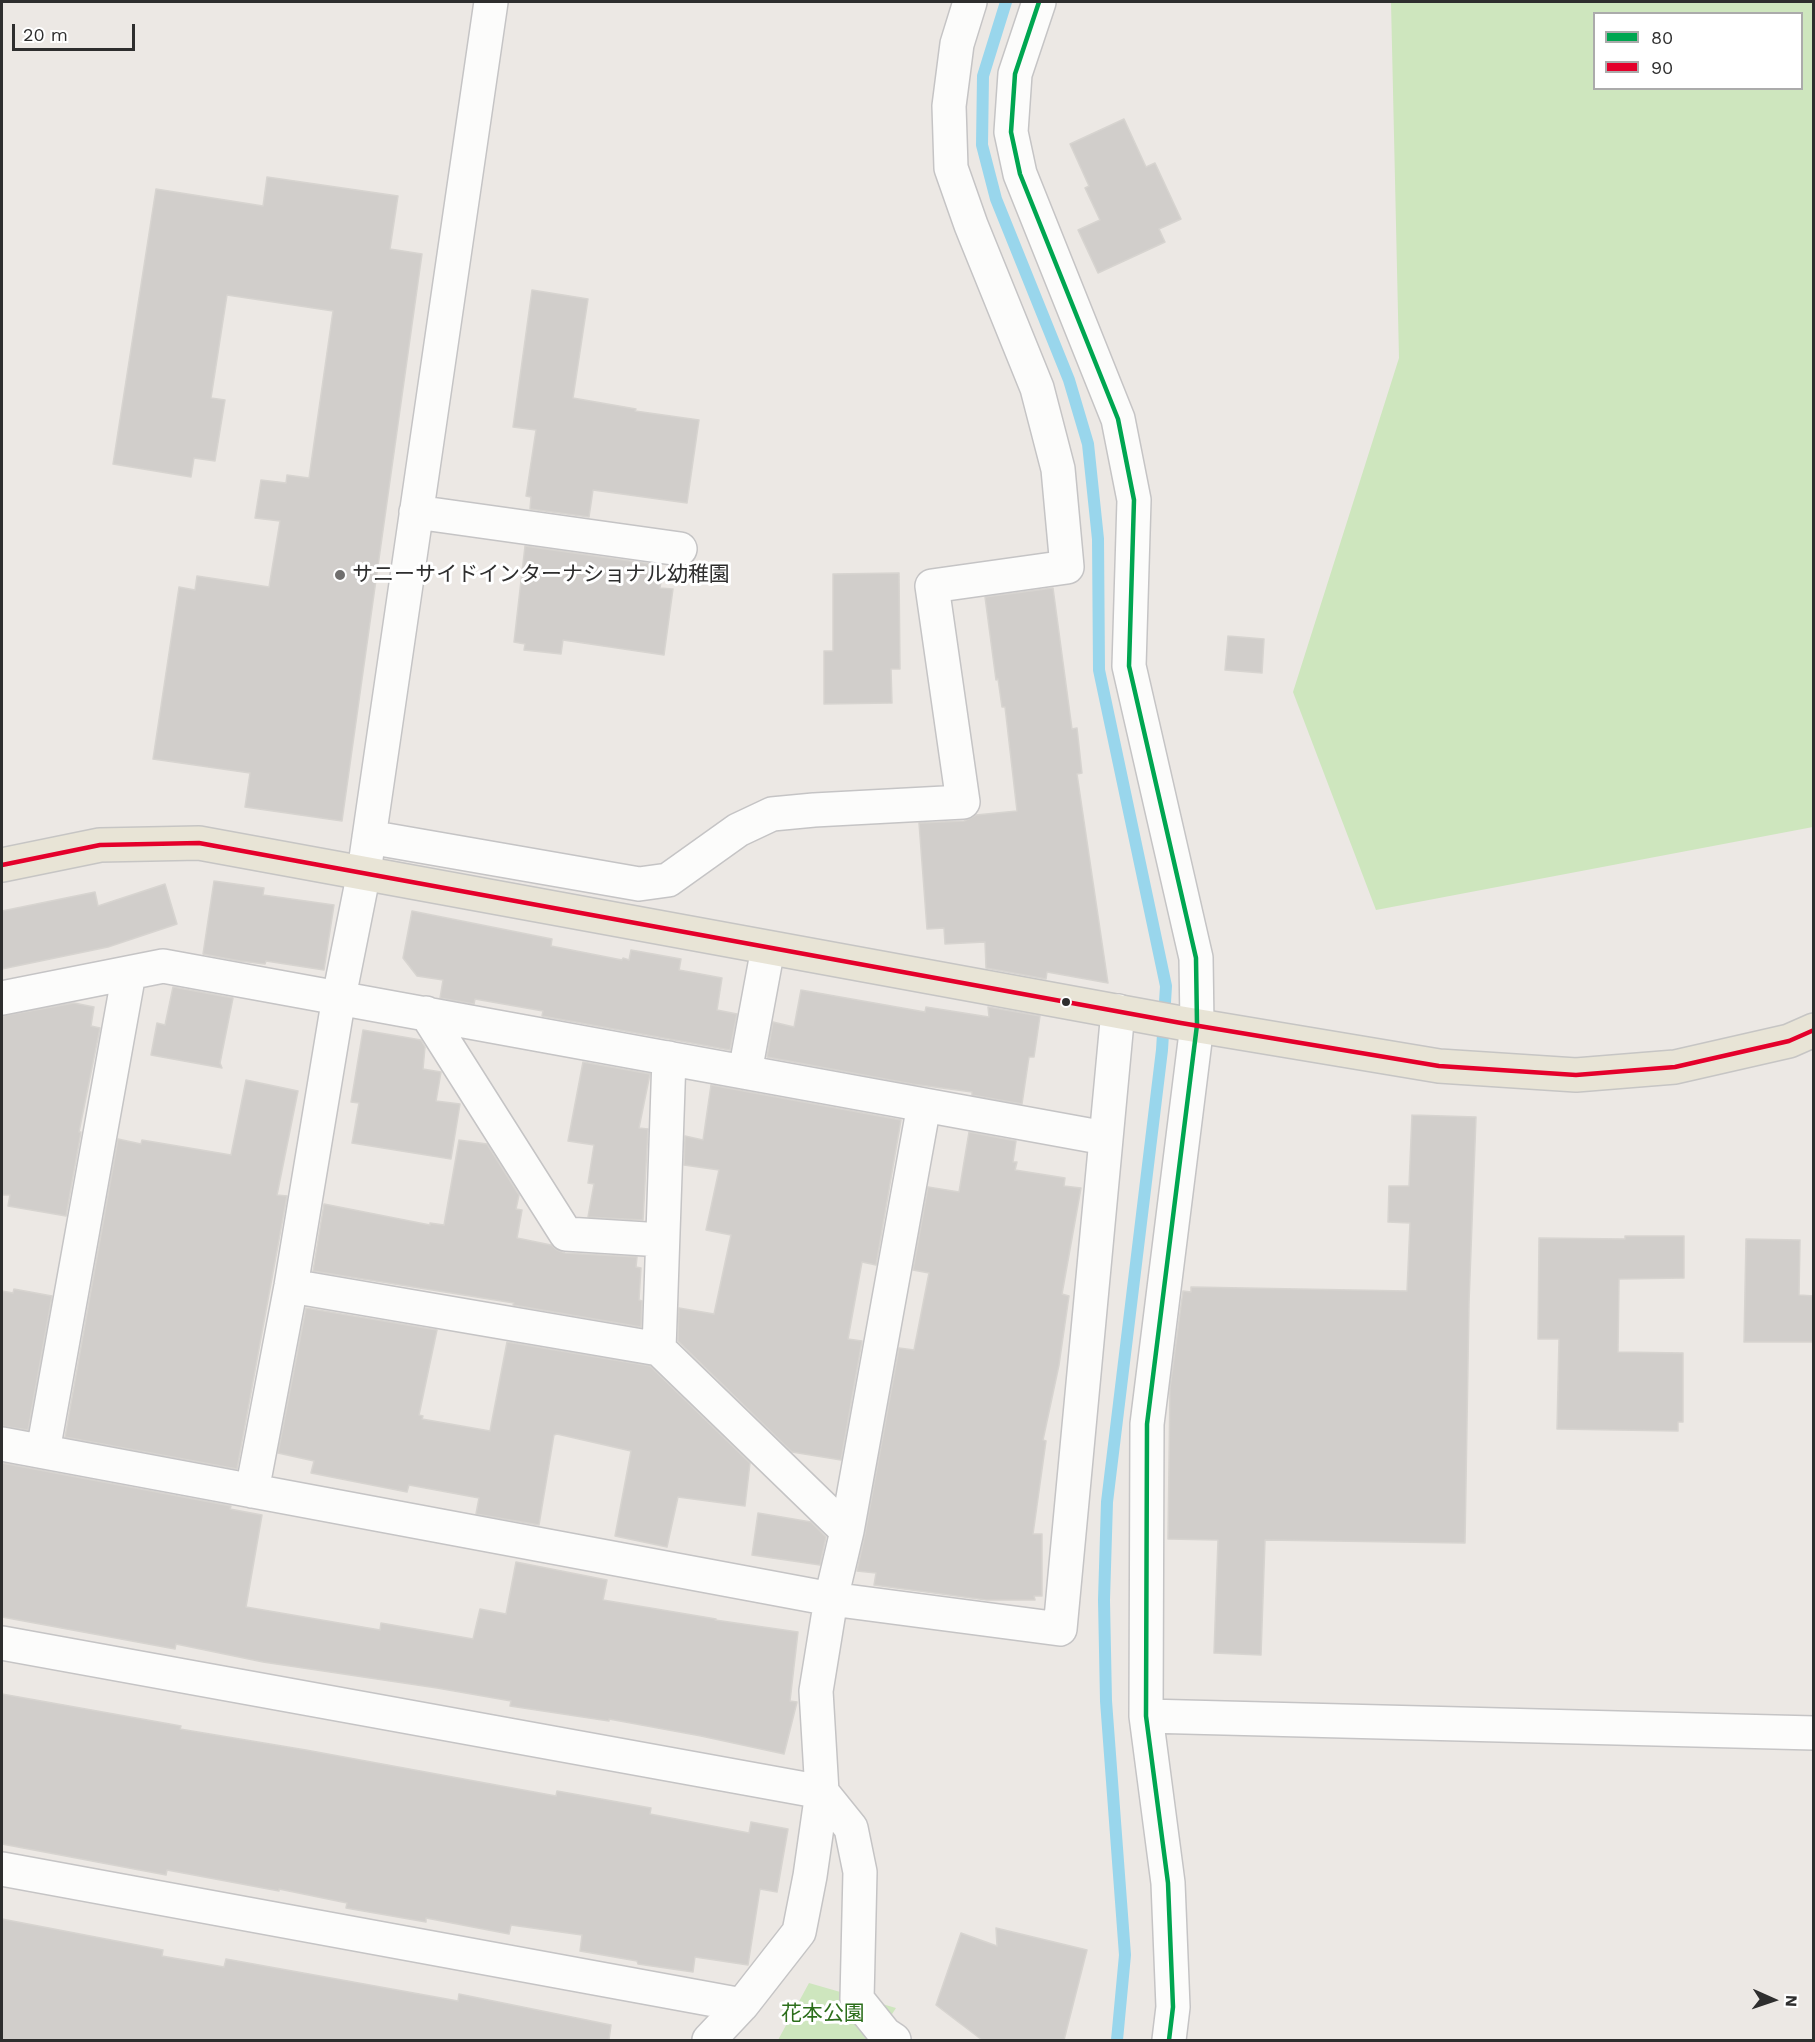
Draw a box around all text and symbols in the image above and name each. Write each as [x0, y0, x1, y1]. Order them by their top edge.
scale bar [15, 12, 138, 50]
legend [1593, 12, 1803, 90]
text: 20 m [23, 24, 68, 45]
text: 80 [1651, 27, 1673, 48]
text: 90 [1651, 57, 1673, 78]
place label: サニーサイドインターナショナル幼稚園 [352, 562, 730, 588]
marker: サニーサイドインターナショナル幼稚園 [333, 568, 347, 582]
unlabelled marker [1060, 996, 1072, 1008]
north arrow [1743, 1970, 1803, 2030]
text: N [1782, 1995, 1801, 2007]
park label: 花本公園 [781, 2001, 865, 2027]

